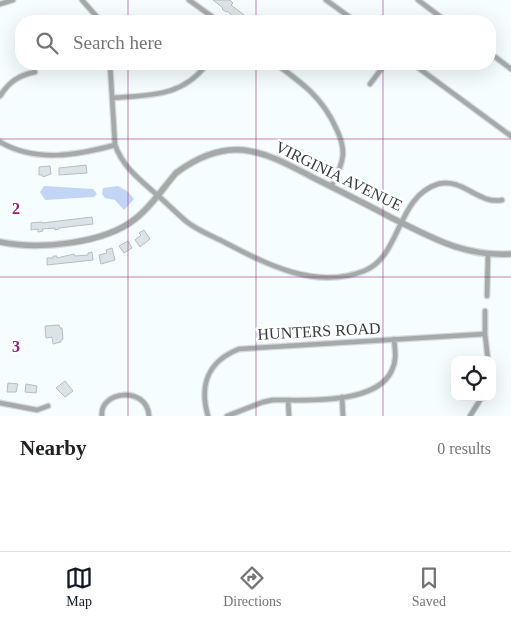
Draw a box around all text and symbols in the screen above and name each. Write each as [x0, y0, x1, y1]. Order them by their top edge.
search box [15, 15, 496, 70]
icon: search [33, 29, 61, 57]
text: Search here [73, 32, 162, 53]
street label: VIRGINIA AVENUE [273, 138, 405, 214]
text: 2 [12, 200, 20, 217]
street label: HUNTERS ROAD [257, 319, 381, 343]
text: 3 [12, 338, 20, 355]
map controls [451, 356, 496, 401]
button: locate [451, 356, 496, 401]
text: Nearby [20, 436, 87, 460]
text: 0 results [437, 440, 491, 457]
tab: Map [65, 564, 93, 610]
tab: Directions [223, 564, 282, 610]
tab: Saved [412, 564, 446, 610]

